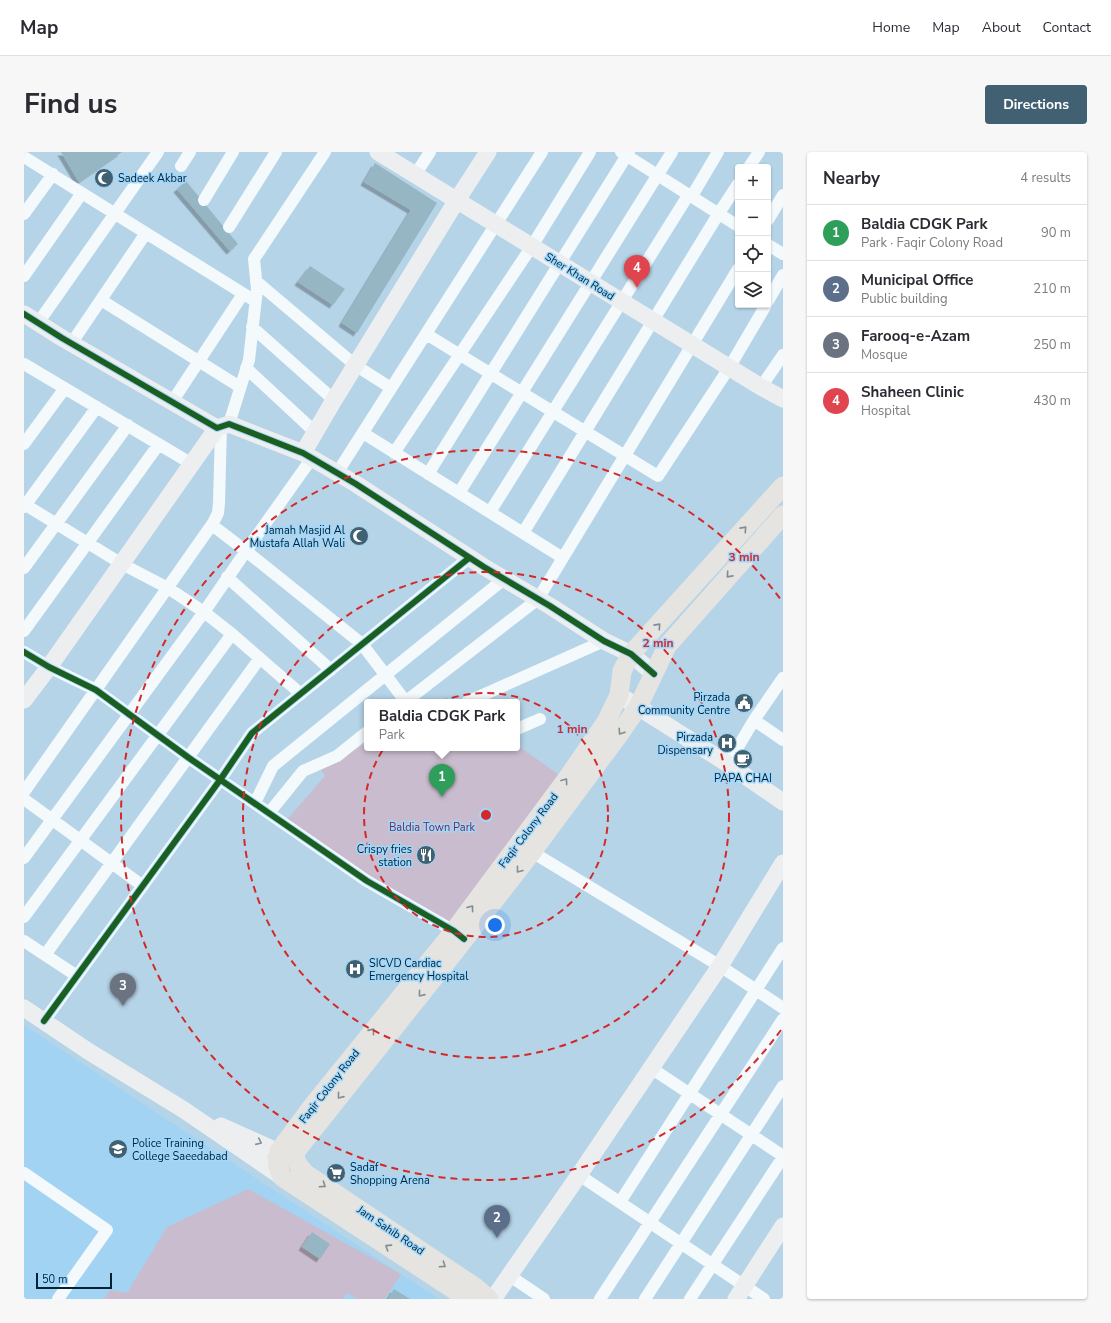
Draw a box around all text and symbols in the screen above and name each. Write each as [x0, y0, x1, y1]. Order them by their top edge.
text: Map [20, 15, 58, 41]
text: Home [872, 18, 910, 37]
text: Map [932, 18, 960, 37]
text: About [982, 18, 1021, 37]
text: Contact [1043, 18, 1091, 37]
text: Find us [24, 85, 118, 123]
button: Directions [985, 85, 1087, 124]
map controls [735, 164, 771, 308]
button: + [735, 164, 771, 200]
mosque icon: Sadeek Akbar [93, 167, 115, 189]
text: Nearby [823, 167, 880, 190]
text: 4 results [1020, 169, 1071, 187]
place label: Sadeek Akbar [118, 171, 187, 186]
button: − [735, 200, 771, 236]
text: Baldia CDGK Park [861, 214, 988, 234]
text: 1 [832, 224, 840, 242]
text: 90 m [1041, 224, 1071, 242]
text: Park · Faqir Colony Road [861, 234, 1003, 252]
button: locate [735, 236, 771, 272]
street label: Sher Khan Road [542, 249, 617, 304]
pin: 4 [624, 255, 650, 288]
text: Municipal Office [861, 270, 973, 290]
button: layers [735, 272, 771, 308]
text: 2 [832, 280, 840, 298]
text: 210 m [1033, 280, 1071, 298]
text: Public building [861, 290, 948, 308]
text: Farooq-e-Azam [861, 326, 970, 346]
text: 3 [832, 336, 840, 354]
text: 250 m [1033, 336, 1071, 354]
text: Mosque [861, 346, 907, 364]
text: Shaheen Clinic [861, 382, 964, 402]
text: 4 [832, 392, 840, 410]
text: 430 m [1033, 392, 1071, 410]
text: Hospital [861, 402, 910, 420]
place label: Jamah Masjid Al Mustafa Allah Wali [250, 523, 346, 551]
mosque icon: Jamah Masjid Al Mustafa Allah Wali [348, 525, 370, 547]
one-way arrow [740, 526, 747, 534]
text: 3 min [728, 549, 760, 565]
one-way arrow [726, 570, 733, 578]
one-way arrow [653, 623, 660, 630]
text: 2 min [642, 635, 674, 651]
place label: Pirzada Community Centre [638, 690, 730, 718]
public building icon: Pirzada Community Centre [733, 692, 755, 714]
popup [364, 699, 520, 751]
text: Baldia CDGK Park [379, 706, 505, 726]
text: 1 min [556, 721, 588, 737]
text: Park [379, 726, 405, 744]
one-way arrow [619, 727, 626, 734]
place label: Pirzada Dispensary [657, 730, 713, 758]
hospital icon: Pirzada Dispensary [716, 732, 738, 754]
cafe icon: PAPA CHAI [732, 748, 754, 770]
pin: 1 [429, 764, 455, 797]
place label: PAPA CHAI [714, 771, 772, 786]
one-way arrow [560, 778, 568, 785]
street label: Faqir Colony Road [495, 790, 561, 871]
centre of rings [479, 808, 493, 822]
park label: Baldia Town Park [389, 820, 476, 835]
place label: Crispy fries station [357, 842, 412, 870]
restaurant icon: Crispy fries station [415, 844, 437, 866]
one-way arrow [516, 865, 523, 872]
one-way arrow [466, 905, 473, 912]
your location [485, 915, 505, 935]
place label: SICVD Cardiac Emergency Hospital [369, 956, 469, 984]
hospital icon: SICVD Cardiac Emergency Hospital [344, 958, 366, 980]
pin: 3 [110, 973, 136, 1006]
one-way arrow [419, 990, 426, 997]
one-way arrow [368, 1029, 375, 1036]
street label: Faqir Colony Road [296, 1046, 363, 1126]
one-way arrow [338, 1091, 345, 1098]
place label: Police Training College Saeedabad [132, 1136, 228, 1164]
one-way arrow [254, 1137, 262, 1145]
school or university icon: Police Training College Saeedabad [107, 1138, 129, 1160]
place label: Sadaf Shopping Arena [350, 1160, 430, 1188]
supermarket icon: Sadaf Shopping Arena [325, 1162, 347, 1184]
one-way arrow [319, 1180, 326, 1188]
street label: Jam Sahib Road [353, 1202, 427, 1258]
pin: 2 [484, 1205, 510, 1238]
one-way arrow [386, 1245, 393, 1252]
one-way arrow [439, 1260, 446, 1268]
scale bar [36, 1271, 112, 1290]
text: 50 m [42, 1272, 67, 1287]

